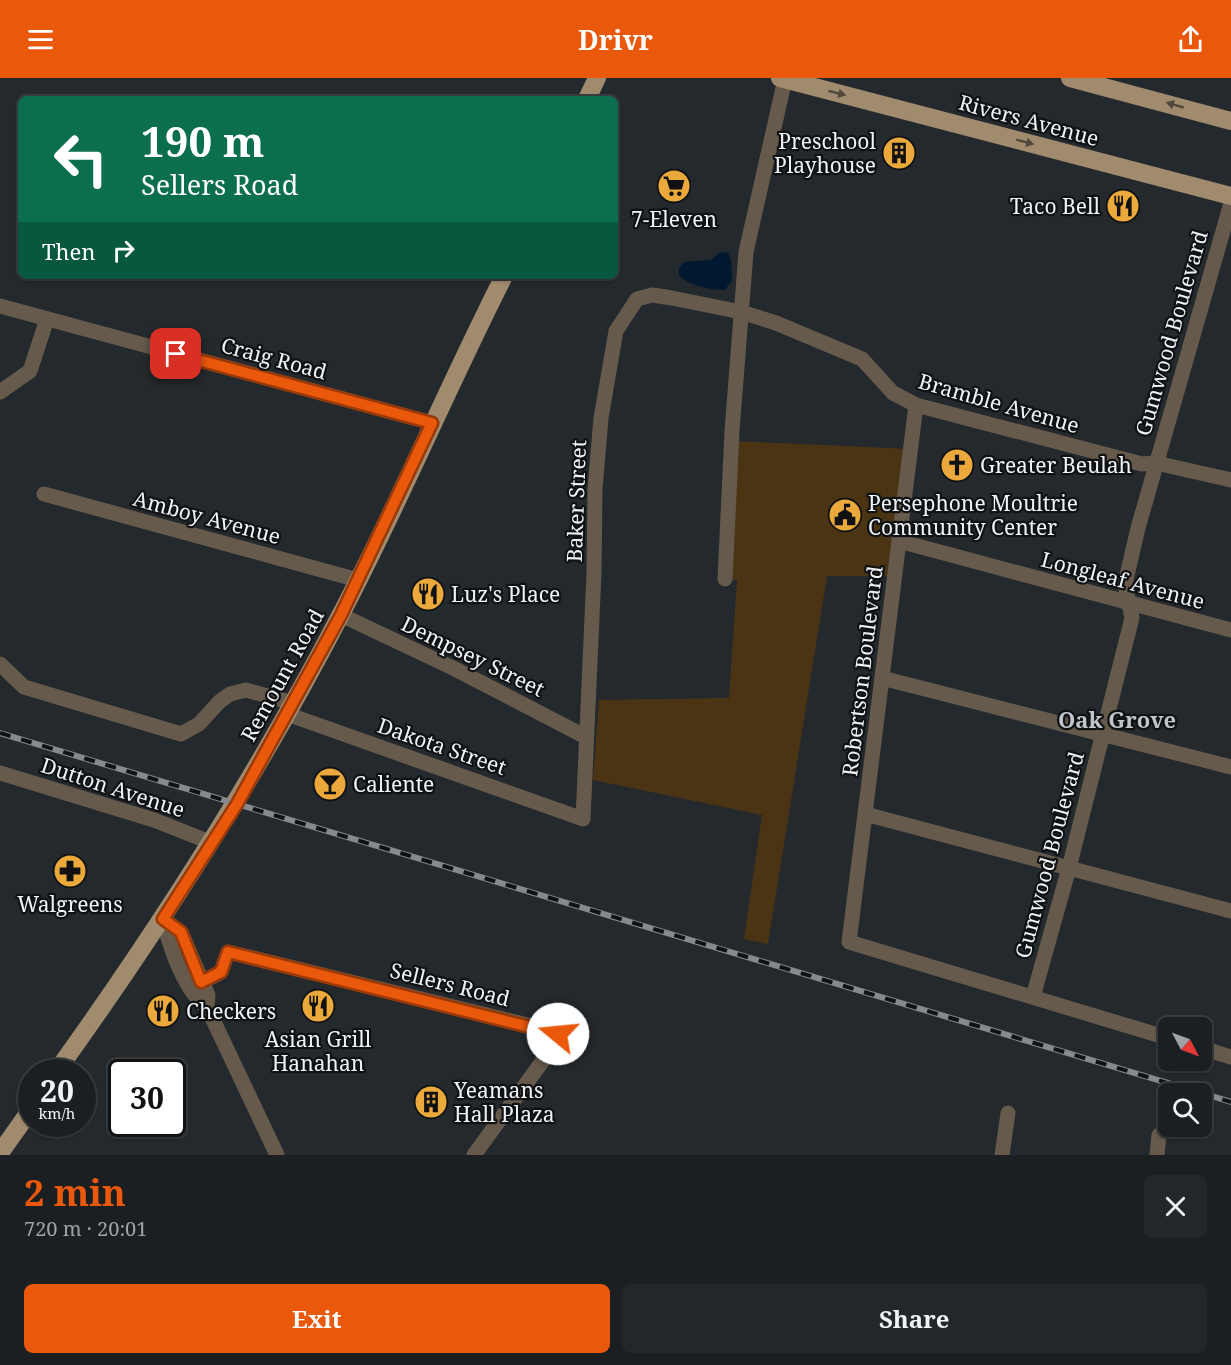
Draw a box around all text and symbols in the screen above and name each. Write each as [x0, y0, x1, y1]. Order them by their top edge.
text: Drivr [578, 21, 653, 58]
icon: menu [24, 23, 57, 56]
icon: share [1174, 23, 1207, 56]
street label: Rivers Avenue [956, 88, 1102, 152]
one-way arrow [828, 89, 846, 99]
one-way arrow [1166, 100, 1184, 109]
text: 190 m [141, 112, 265, 169]
icon: left [42, 120, 120, 198]
place label: Preschool Playhouse [774, 127, 876, 179]
building icon: Preschool Playhouse [881, 135, 917, 171]
one-way arrow [1016, 138, 1035, 148]
text: Sellers Road [141, 166, 298, 203]
supermarket icon: 7-Eleven [656, 168, 692, 204]
restaurant icon: Taco Bell [1105, 188, 1141, 224]
place label: Taco Bell [1010, 192, 1100, 220]
place label: 7-Eleven [631, 205, 717, 233]
street label: Gumwood Boulevard [1128, 227, 1214, 439]
icon: right [107, 234, 140, 267]
text: Then [42, 236, 95, 266]
pin [150, 328, 201, 379]
street label: Craig Road [218, 330, 330, 386]
icon: arrive [159, 337, 192, 370]
street label: Bramble Avenue [915, 367, 1083, 439]
street label: Baker Street [560, 439, 592, 563]
church icon: Greater Beulah [939, 447, 975, 483]
place label: Greater Beulah [980, 451, 1132, 479]
street label: Amboy Avenue [130, 484, 284, 550]
place label: Persephone Moultrie Community Center [868, 489, 1078, 541]
public building icon: Persephone Moultrie Community Center [827, 497, 863, 533]
street label: Longleaf Avenue [1038, 545, 1208, 615]
street label: Robertson Boulevard [835, 564, 889, 778]
restaurant icon: Luz's Place [410, 576, 446, 612]
place label: Luz's Place [451, 580, 560, 608]
street label: Remount Road [234, 604, 330, 746]
street label: Dempsey Street [397, 609, 549, 703]
district label: Oak Grove [1058, 704, 1176, 734]
street label: Dakota Street [374, 711, 510, 781]
street label: Gumwood Boulevard [1008, 749, 1090, 961]
street label: Dutton Avenue [38, 751, 188, 823]
bar icon: Caliente [312, 766, 348, 802]
place label: Caliente [353, 770, 434, 798]
pharmacy icon: Walgreens [52, 853, 88, 889]
place label: Walgreens [17, 890, 123, 918]
street label: Sellers Road [387, 956, 513, 1012]
restaurant icon: Asian Grill Hanahan [300, 988, 336, 1024]
restaurant icon: Checkers [145, 993, 181, 1029]
place label: Checkers [186, 997, 276, 1025]
position arrow [526, 1002, 590, 1066]
north arrow [1158, 1017, 1212, 1071]
map controls [1158, 1017, 1212, 1137]
place label: Asian Grill Hanahan [265, 1025, 372, 1077]
speed limit sign: 30 [108, 1059, 186, 1137]
text: 20 [40, 1070, 74, 1111]
place label: Yeamans Hall Plaza [453, 1076, 555, 1128]
button: search [1158, 1083, 1212, 1137]
building icon: Yeamans Hall Plaza [413, 1084, 449, 1120]
text: km/h [39, 1103, 75, 1123]
text: 2 min [24, 1168, 126, 1217]
button: close [1144, 1175, 1207, 1238]
text: 720 m · 20:01 [24, 1215, 147, 1242]
button: Exit [24, 1284, 610, 1353]
button: Share [622, 1284, 1207, 1353]

